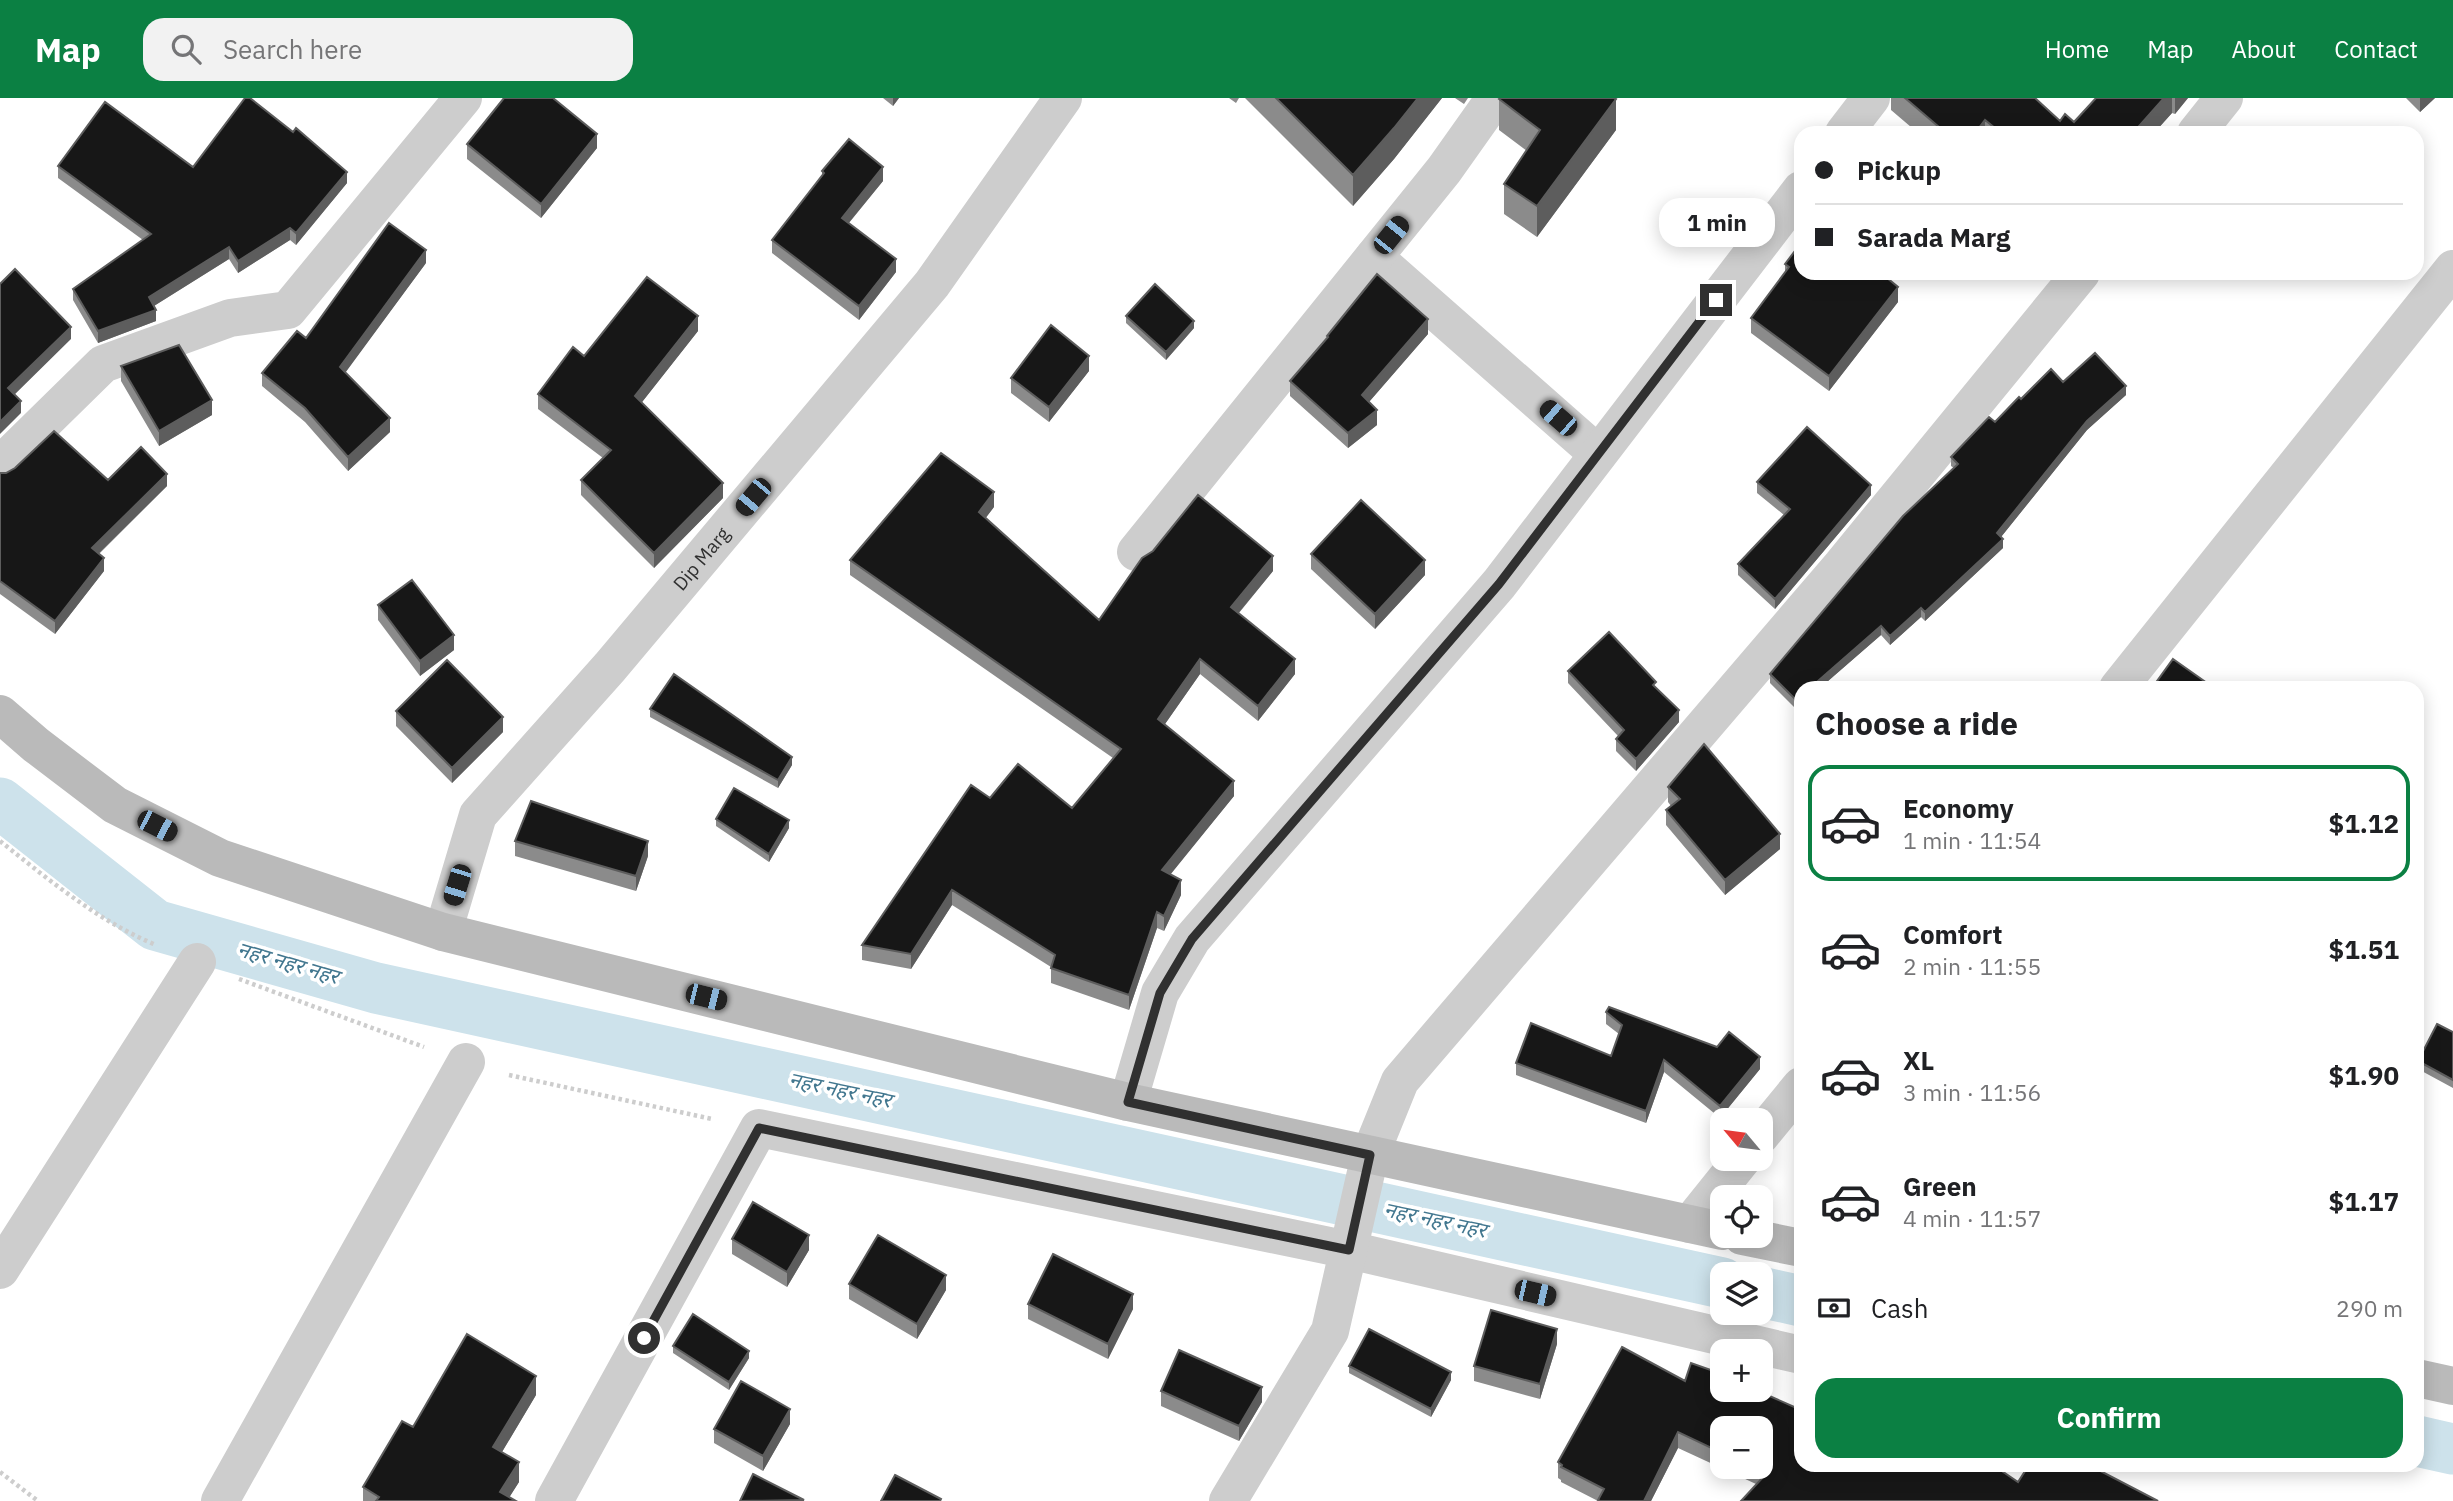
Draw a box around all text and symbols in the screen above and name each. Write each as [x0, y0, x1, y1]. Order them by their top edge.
search box [143, 18, 633, 81]
text: Map [35, 28, 101, 71]
icon: search [167, 30, 205, 68]
text: Search here [223, 32, 362, 66]
text: Home [2045, 33, 2109, 65]
text: Map [2147, 33, 2193, 65]
text: About [2231, 33, 2296, 65]
text: Contact [2334, 33, 2418, 65]
text: Pickup [1857, 153, 1941, 187]
callout: 1 min [1658, 198, 1774, 248]
text: 1 min [1687, 207, 1747, 237]
car [1370, 212, 1413, 258]
text: Sarada Marg [1857, 220, 2010, 254]
route end [1700, 284, 1732, 316]
car [1536, 396, 1581, 440]
car [732, 474, 775, 520]
street label: Dip Marg [668, 522, 734, 595]
text: Choose a ride [1815, 702, 2018, 744]
text: Economy [1903, 791, 2014, 825]
icon: car [1819, 792, 1882, 855]
text: $1.12 [2329, 806, 2399, 840]
car [134, 807, 181, 845]
text: 1 min · 11:54 [1903, 825, 2041, 855]
car [441, 862, 474, 908]
text: Comfort [1903, 917, 2002, 951]
icon: car [1819, 918, 1882, 981]
text: $1.51 [2329, 932, 2399, 966]
water label: नहर नहर नहर [234, 934, 346, 991]
text: 2 min · 11:55 [1903, 951, 2041, 981]
car [684, 982, 729, 1012]
text: XL [1903, 1043, 1934, 1077]
icon: car [1819, 1044, 1882, 1107]
text: $1.90 [2329, 1058, 2399, 1092]
water label: नहर नहर नहर [786, 1065, 898, 1114]
text: 3 min · 11:56 [1903, 1077, 2041, 1107]
north arrow [1710, 1108, 1773, 1171]
map controls [1710, 1108, 1773, 1479]
text: Green [1903, 1169, 1977, 1203]
icon: car [1819, 1170, 1882, 1233]
text: $1.17 [2329, 1184, 2399, 1218]
button: locate [1710, 1185, 1773, 1248]
water label: नहर नहर नहर [1381, 1195, 1493, 1244]
text: 4 min · 11:57 [1903, 1203, 2041, 1233]
button: layers [1710, 1262, 1773, 1325]
car [1513, 1278, 1558, 1308]
icon: cash [1815, 1289, 1853, 1327]
text: Cash [1871, 1291, 1928, 1325]
text: 290 m [2336, 1293, 2403, 1323]
route start [628, 1322, 660, 1354]
button: + [1710, 1339, 1773, 1402]
button: Confirm [1815, 1378, 2403, 1458]
button: − [1710, 1416, 1773, 1479]

